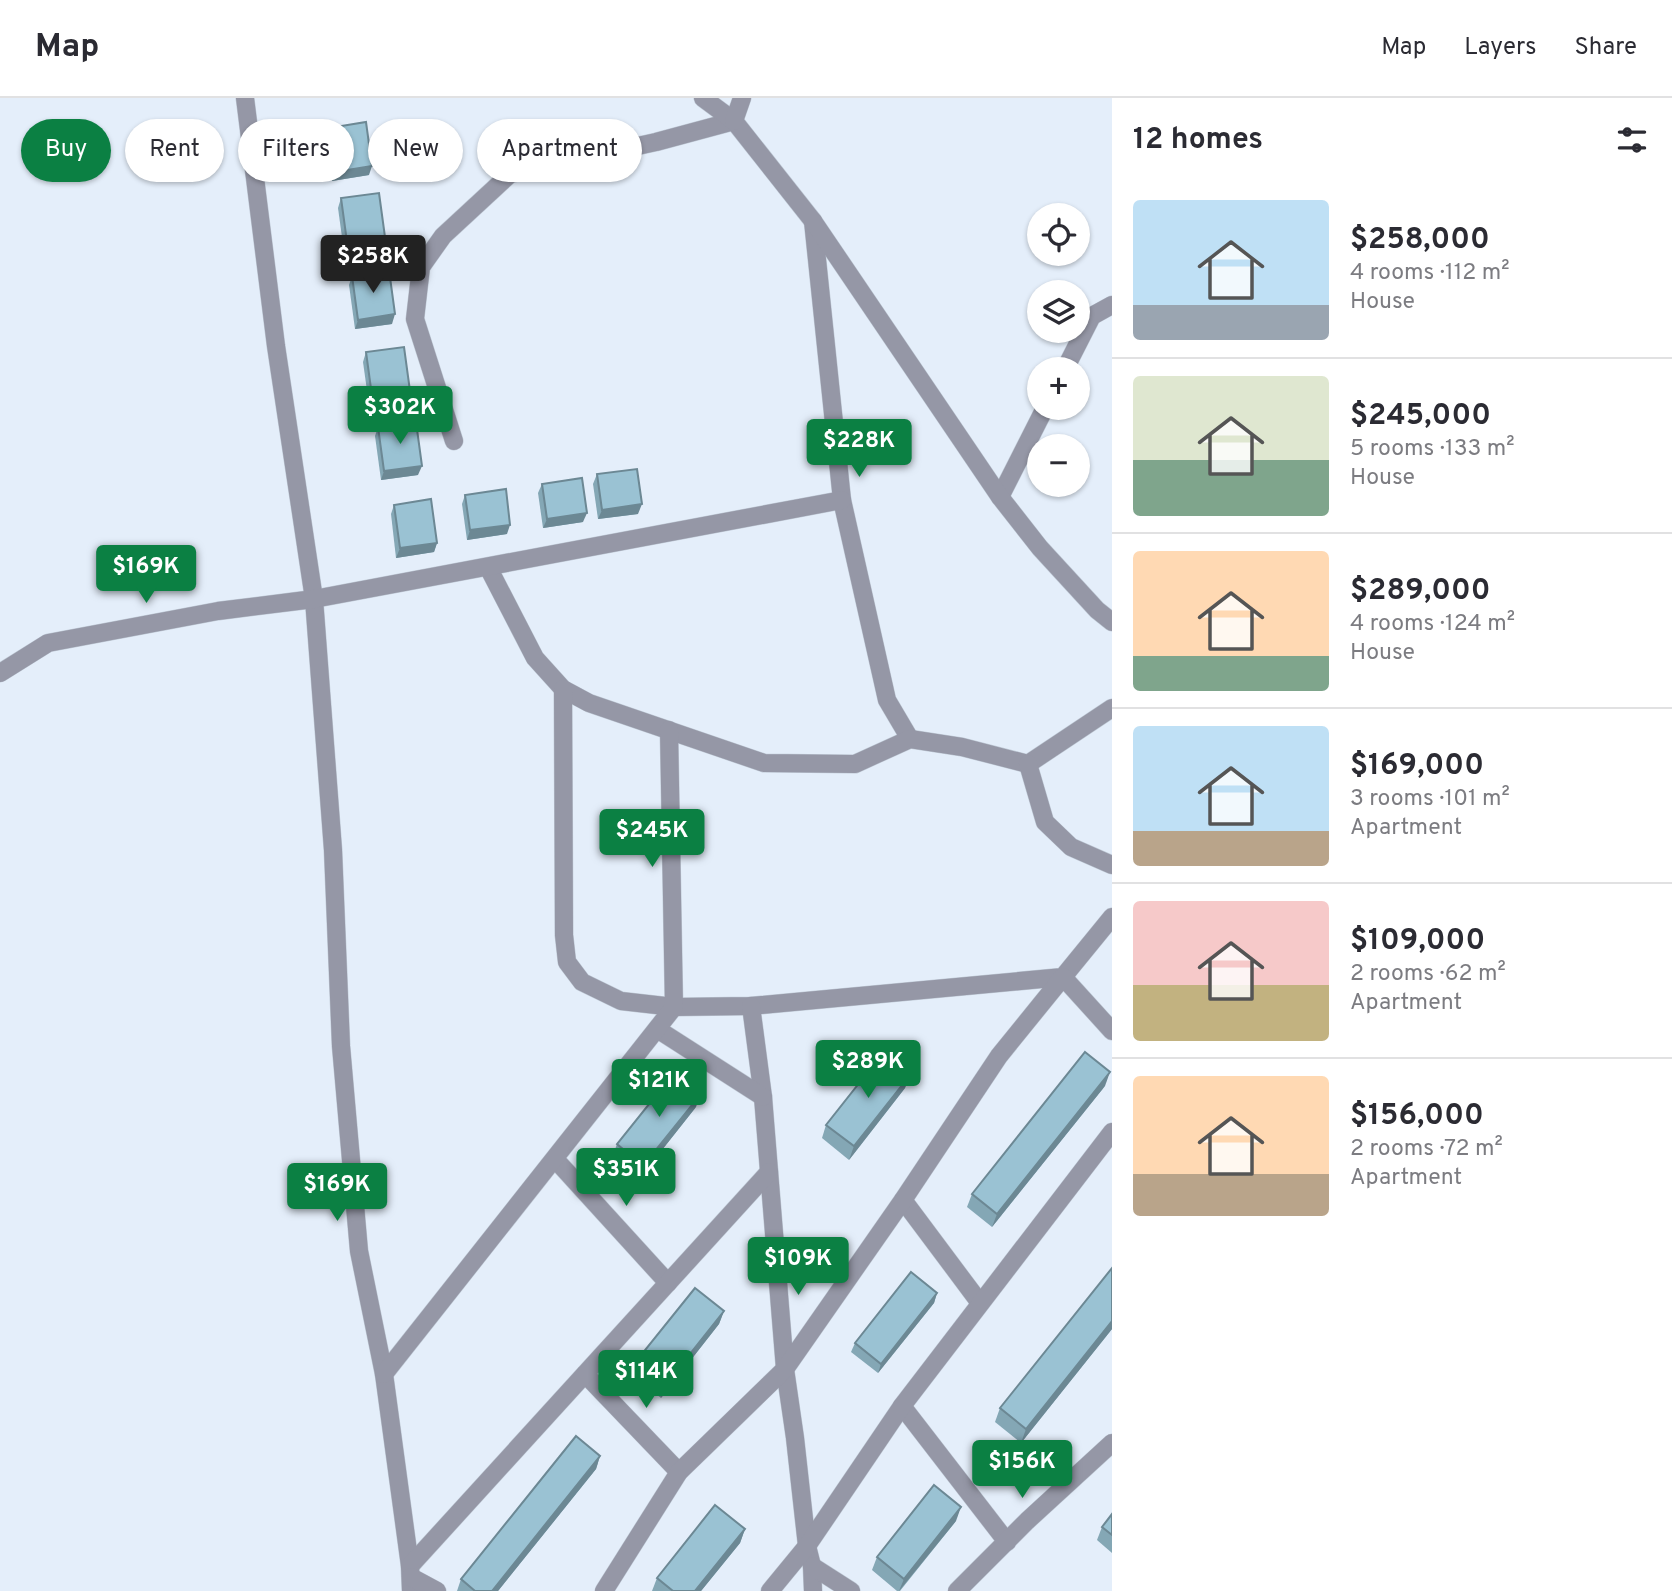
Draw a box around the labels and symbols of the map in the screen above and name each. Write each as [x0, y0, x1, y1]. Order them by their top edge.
pin: $258K [324, 236, 422, 295]
pin: $302K [351, 386, 449, 446]
pin: $228K [810, 420, 908, 479]
pin: $169K [97, 546, 195, 605]
pin: $245K [603, 810, 701, 869]
pin: $289K [819, 1040, 917, 1100]
pin: $121K [610, 1060, 708, 1119]
pin: $351K [577, 1148, 675, 1208]
pin: $169K [288, 1164, 386, 1223]
pin: $109K [749, 1238, 847, 1297]
pin: $114K [597, 1350, 695, 1410]
pin: $156K [973, 1440, 1071, 1500]

